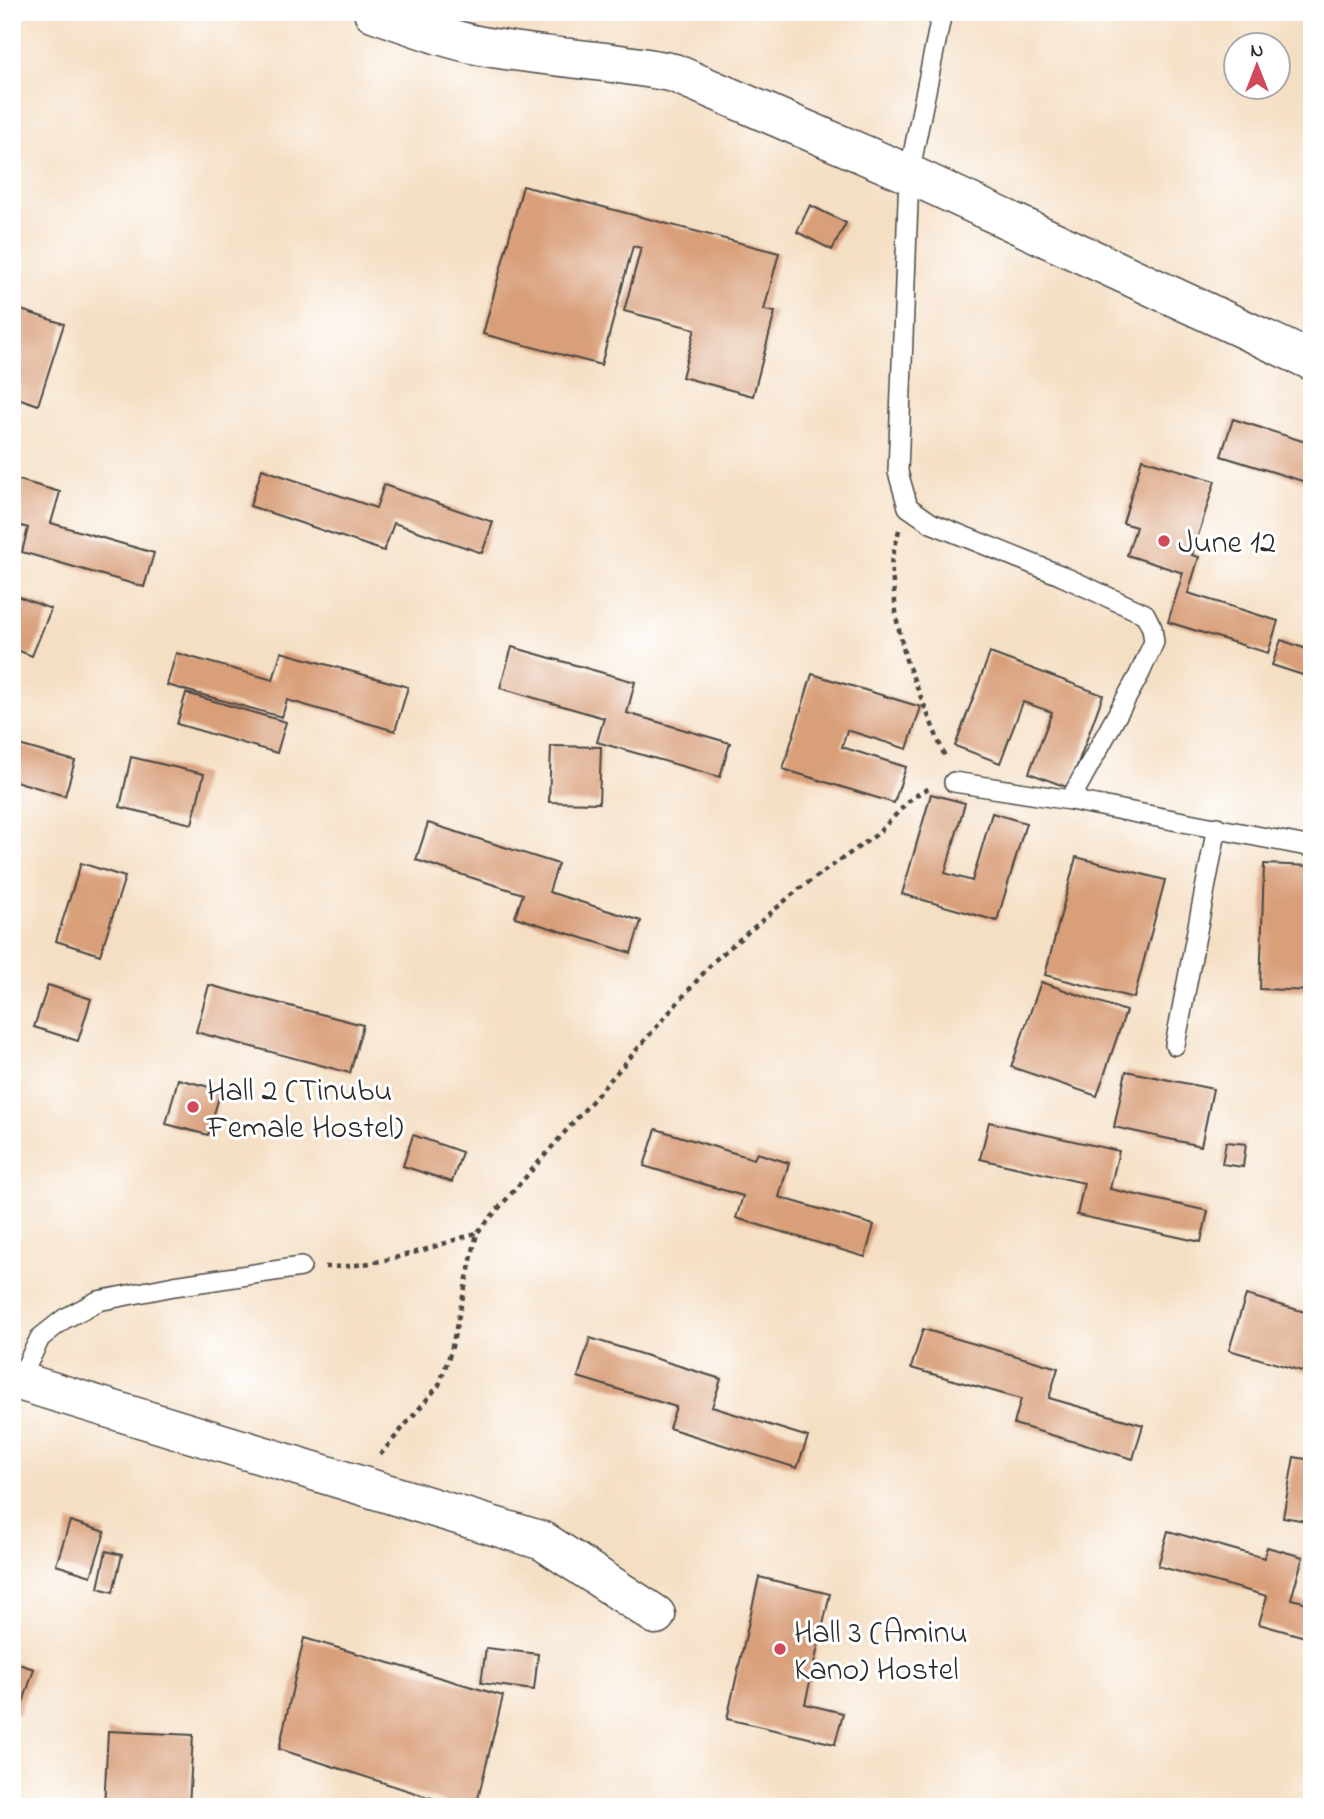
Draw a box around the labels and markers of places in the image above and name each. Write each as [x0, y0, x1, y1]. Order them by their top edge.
place label: June 12 [1178, 521, 1276, 568]
marker: June 12 [1156, 533, 1172, 549]
place label: Hall 2 (Tinubu Female Hostel) [206, 1069, 403, 1153]
marker: Hall 2 (Tinubu Female Hostel) [185, 1099, 201, 1115]
place label: Hall 3 (Aminu Kano) Hostel [794, 1611, 968, 1695]
marker: Hall 3 (Aminu Kano) Hostel [772, 1641, 788, 1657]

